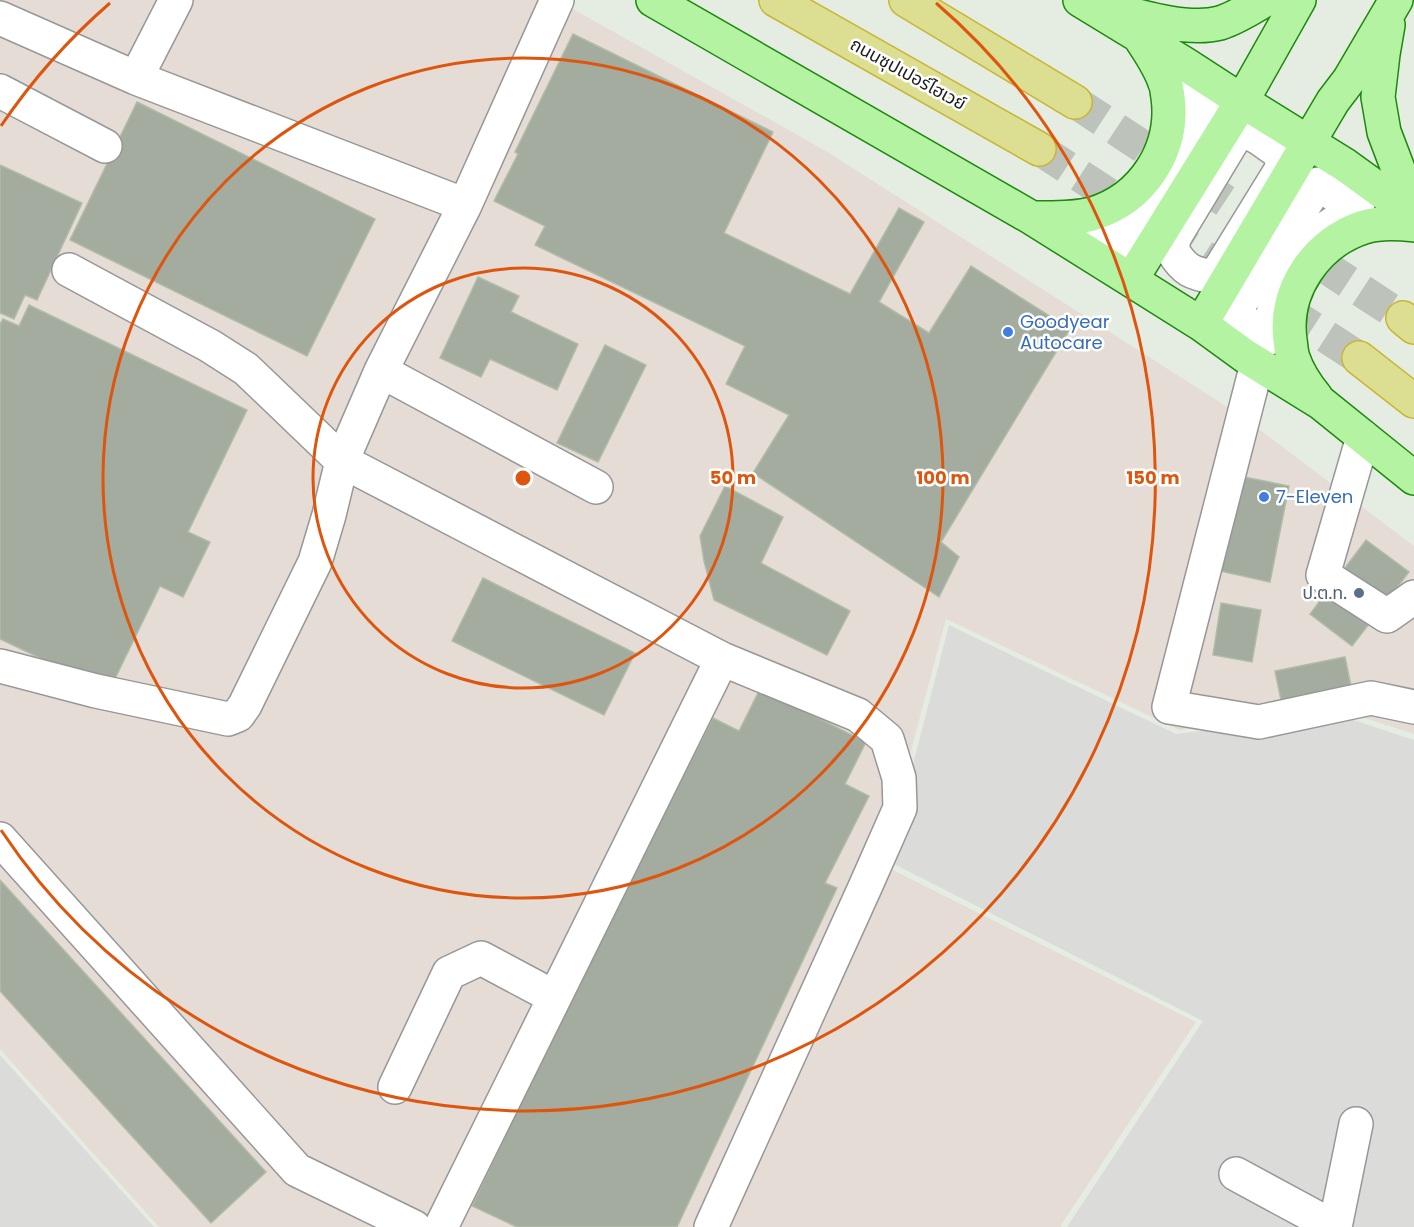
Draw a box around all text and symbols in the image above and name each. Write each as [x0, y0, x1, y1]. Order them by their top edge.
street label: ถนนซุปเปอร์ไฮเวย์ [846, 31, 971, 116]
place label: Goodyear Autocare [1020, 309, 1110, 355]
marker: Goodyear Autocare [1001, 325, 1015, 339]
text: 50 m [710, 465, 756, 490]
text: 100 m [916, 465, 970, 490]
text: 150 m [1126, 465, 1180, 490]
centre of rings [513, 468, 533, 488]
place label: 7-Eleven [1276, 484, 1353, 509]
marker: 7-Eleven [1257, 490, 1271, 504]
place label: ป.ต.ท. [1302, 580, 1347, 605]
marker: ป.ต.ท. [1352, 586, 1366, 600]

